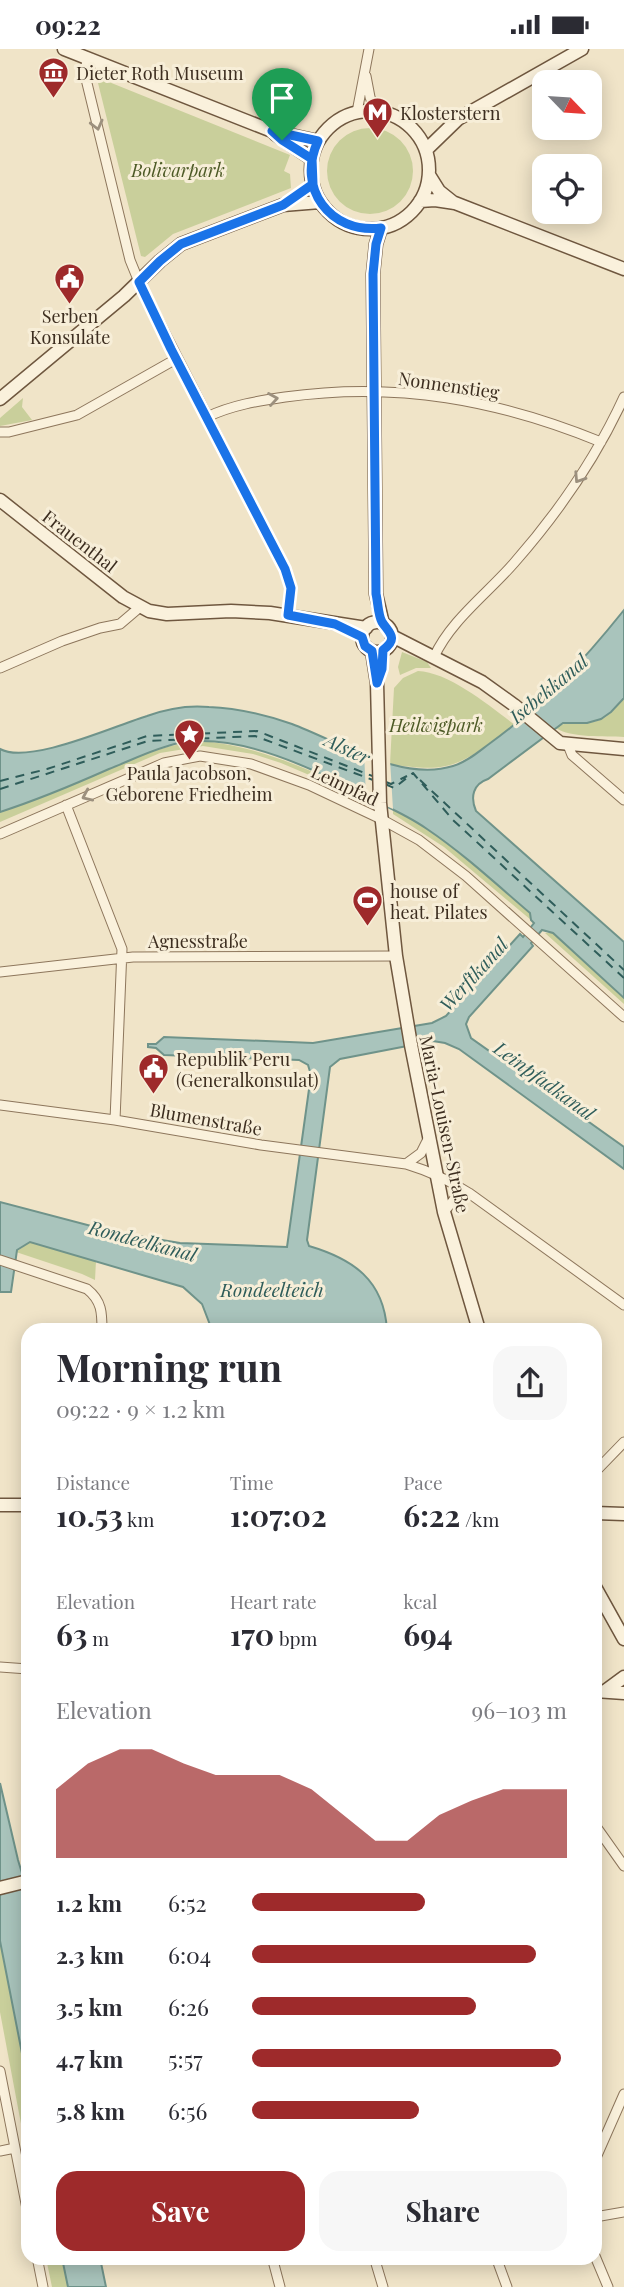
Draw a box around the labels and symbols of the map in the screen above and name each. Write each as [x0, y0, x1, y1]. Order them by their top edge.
museum icon: Dieter Roth Museum [36, 56, 70, 100]
place label: Dieter Roth Museum [76, 61, 244, 85]
pin [252, 68, 312, 140]
north arrow [532, 70, 602, 140]
metro station icon: Klosterstern [360, 96, 394, 140]
place label: Klosterstern [400, 101, 501, 125]
one-way arrow [89, 118, 103, 130]
park label: Bolivarpark [130, 158, 225, 182]
public building icon: Serben Konsulate [53, 261, 87, 305]
place label: Serben Konsulate [30, 304, 110, 349]
street label: Nonnenstieg [397, 366, 502, 404]
one-way arrow [267, 392, 279, 407]
one-way arrow [575, 470, 588, 483]
street label: Frauenthal [38, 504, 122, 578]
water label: Isebekkanal [502, 647, 593, 729]
park label: Heilwigpark [388, 713, 483, 737]
place icon: Paula Jacobson, Geborene Friedheim [172, 718, 206, 762]
water label: Alster [319, 725, 376, 770]
street label: Leinpfad [307, 759, 383, 811]
place label: Paula Jacobson, Geborene Friedheim [106, 761, 272, 806]
one-way arrow [82, 788, 95, 802]
place label: house of heat. Pilates [390, 879, 488, 924]
sports icon: house of heat. Pilates [350, 884, 384, 928]
street label: Agnesstraße [147, 929, 248, 953]
water label: Werftkanal [433, 931, 514, 1016]
street label: Maria-Louisen-Straße [414, 1033, 476, 1215]
water label: Leinpfadkanal [488, 1034, 601, 1126]
place label: Republik Peru (Generalkonsulat) [176, 1047, 319, 1092]
public building icon: Republik Peru (Generalkonsulat) [136, 1052, 170, 1096]
street label: Blumenstraße [148, 1097, 264, 1141]
water label: Rondeelkanal [85, 1213, 201, 1267]
water label: Rondeelteich [219, 1276, 324, 1302]

